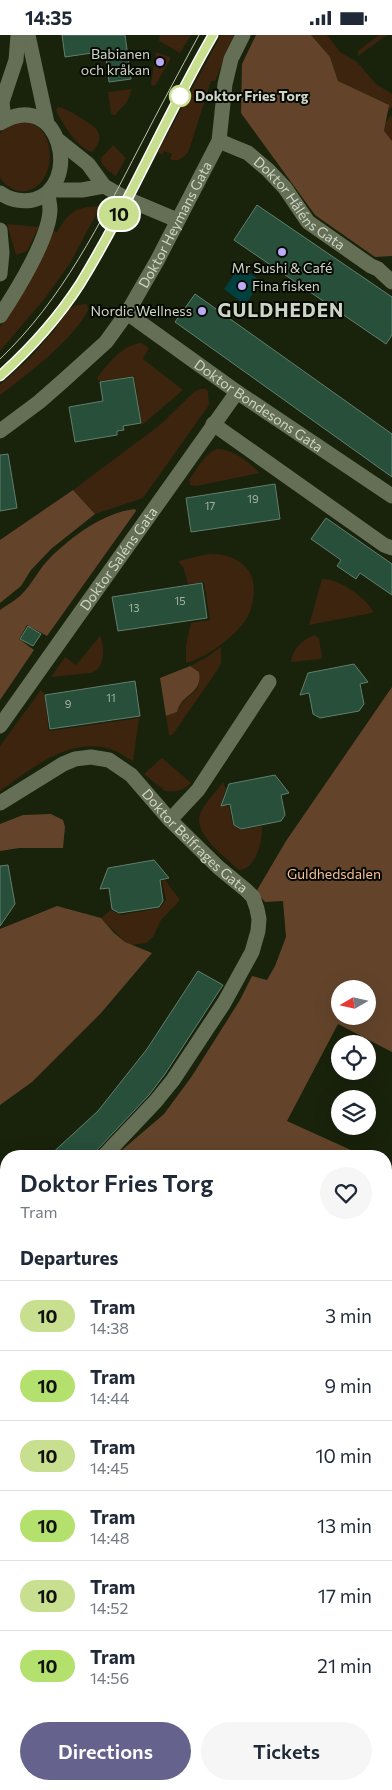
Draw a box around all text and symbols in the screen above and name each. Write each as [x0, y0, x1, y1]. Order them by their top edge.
text: 14:35 [25, 6, 72, 29]
place label: Babianen och kråkan [81, 45, 150, 78]
marker: Babianen och kråkan [154, 56, 166, 68]
marker: Doktor Fries Torg [169, 85, 191, 107]
place label: Doktor Fries Torg [195, 87, 309, 104]
street label: Doktor Håléns Gata [251, 153, 348, 253]
street label: Doktor Heymans Gata [134, 158, 215, 291]
line badge: 10 [96, 198, 142, 230]
text: 10 [109, 203, 129, 225]
marker: Mr Sushi & Café [276, 246, 288, 258]
place label: Mr Sushi & Café [232, 259, 332, 276]
place label: Fina fisken [252, 277, 320, 294]
marker: Fina fisken [236, 280, 248, 292]
district label: GULDHEDEN [218, 298, 344, 321]
place label: Nordic Wellness [91, 302, 192, 319]
marker: Nordic Wellness [196, 305, 208, 317]
street label: Doktor Bondesons Gata [191, 355, 326, 455]
house number: 19 [247, 492, 259, 505]
house number: 17 [205, 499, 215, 512]
street label: Doktor Saléns Gata [76, 504, 161, 614]
house number: 15 [174, 594, 186, 607]
house number: 13 [129, 601, 139, 614]
house number: 11 [106, 691, 116, 704]
house number: 9 [65, 697, 72, 710]
street label: Doktor Belfrages Gata [139, 785, 251, 896]
park label: Guldhedsdalen [287, 865, 381, 882]
north arrow [331, 980, 376, 1025]
map controls [331, 980, 376, 1135]
button: locate [331, 1035, 376, 1080]
button: layers [331, 1090, 376, 1135]
button: heart [320, 1167, 372, 1219]
text: Doktor Fries Torg [20, 1168, 213, 1197]
text: Tram [20, 1202, 57, 1221]
text: Departures [20, 1246, 118, 1269]
text: Tram [90, 1295, 135, 1318]
text: 3 min [325, 1304, 372, 1327]
text: 10 [37, 1305, 58, 1327]
text: 14:38 [90, 1318, 129, 1337]
text: Tram [90, 1365, 135, 1388]
text: 9 min [324, 1374, 372, 1397]
text: 10 [37, 1375, 58, 1397]
text: 14:44 [90, 1388, 129, 1407]
text: Tram [90, 1435, 135, 1458]
text: 10 min [315, 1444, 372, 1467]
text: 10 [37, 1445, 58, 1467]
text: 14:45 [90, 1458, 129, 1477]
text: Tram [90, 1505, 135, 1528]
text: 13 min [317, 1514, 372, 1537]
text: 10 [37, 1515, 58, 1537]
text: 14:48 [90, 1528, 130, 1547]
text: Tram [90, 1575, 135, 1598]
text: 17 min [318, 1584, 372, 1607]
text: 10 [37, 1585, 58, 1607]
text: 14:52 [90, 1598, 128, 1617]
text: Tram [90, 1645, 135, 1668]
text: 21 min [317, 1654, 372, 1677]
text: 10 [37, 1655, 58, 1677]
text: 14:56 [90, 1668, 129, 1687]
button: Directions [20, 1722, 191, 1780]
button: Tickets [201, 1722, 372, 1780]

